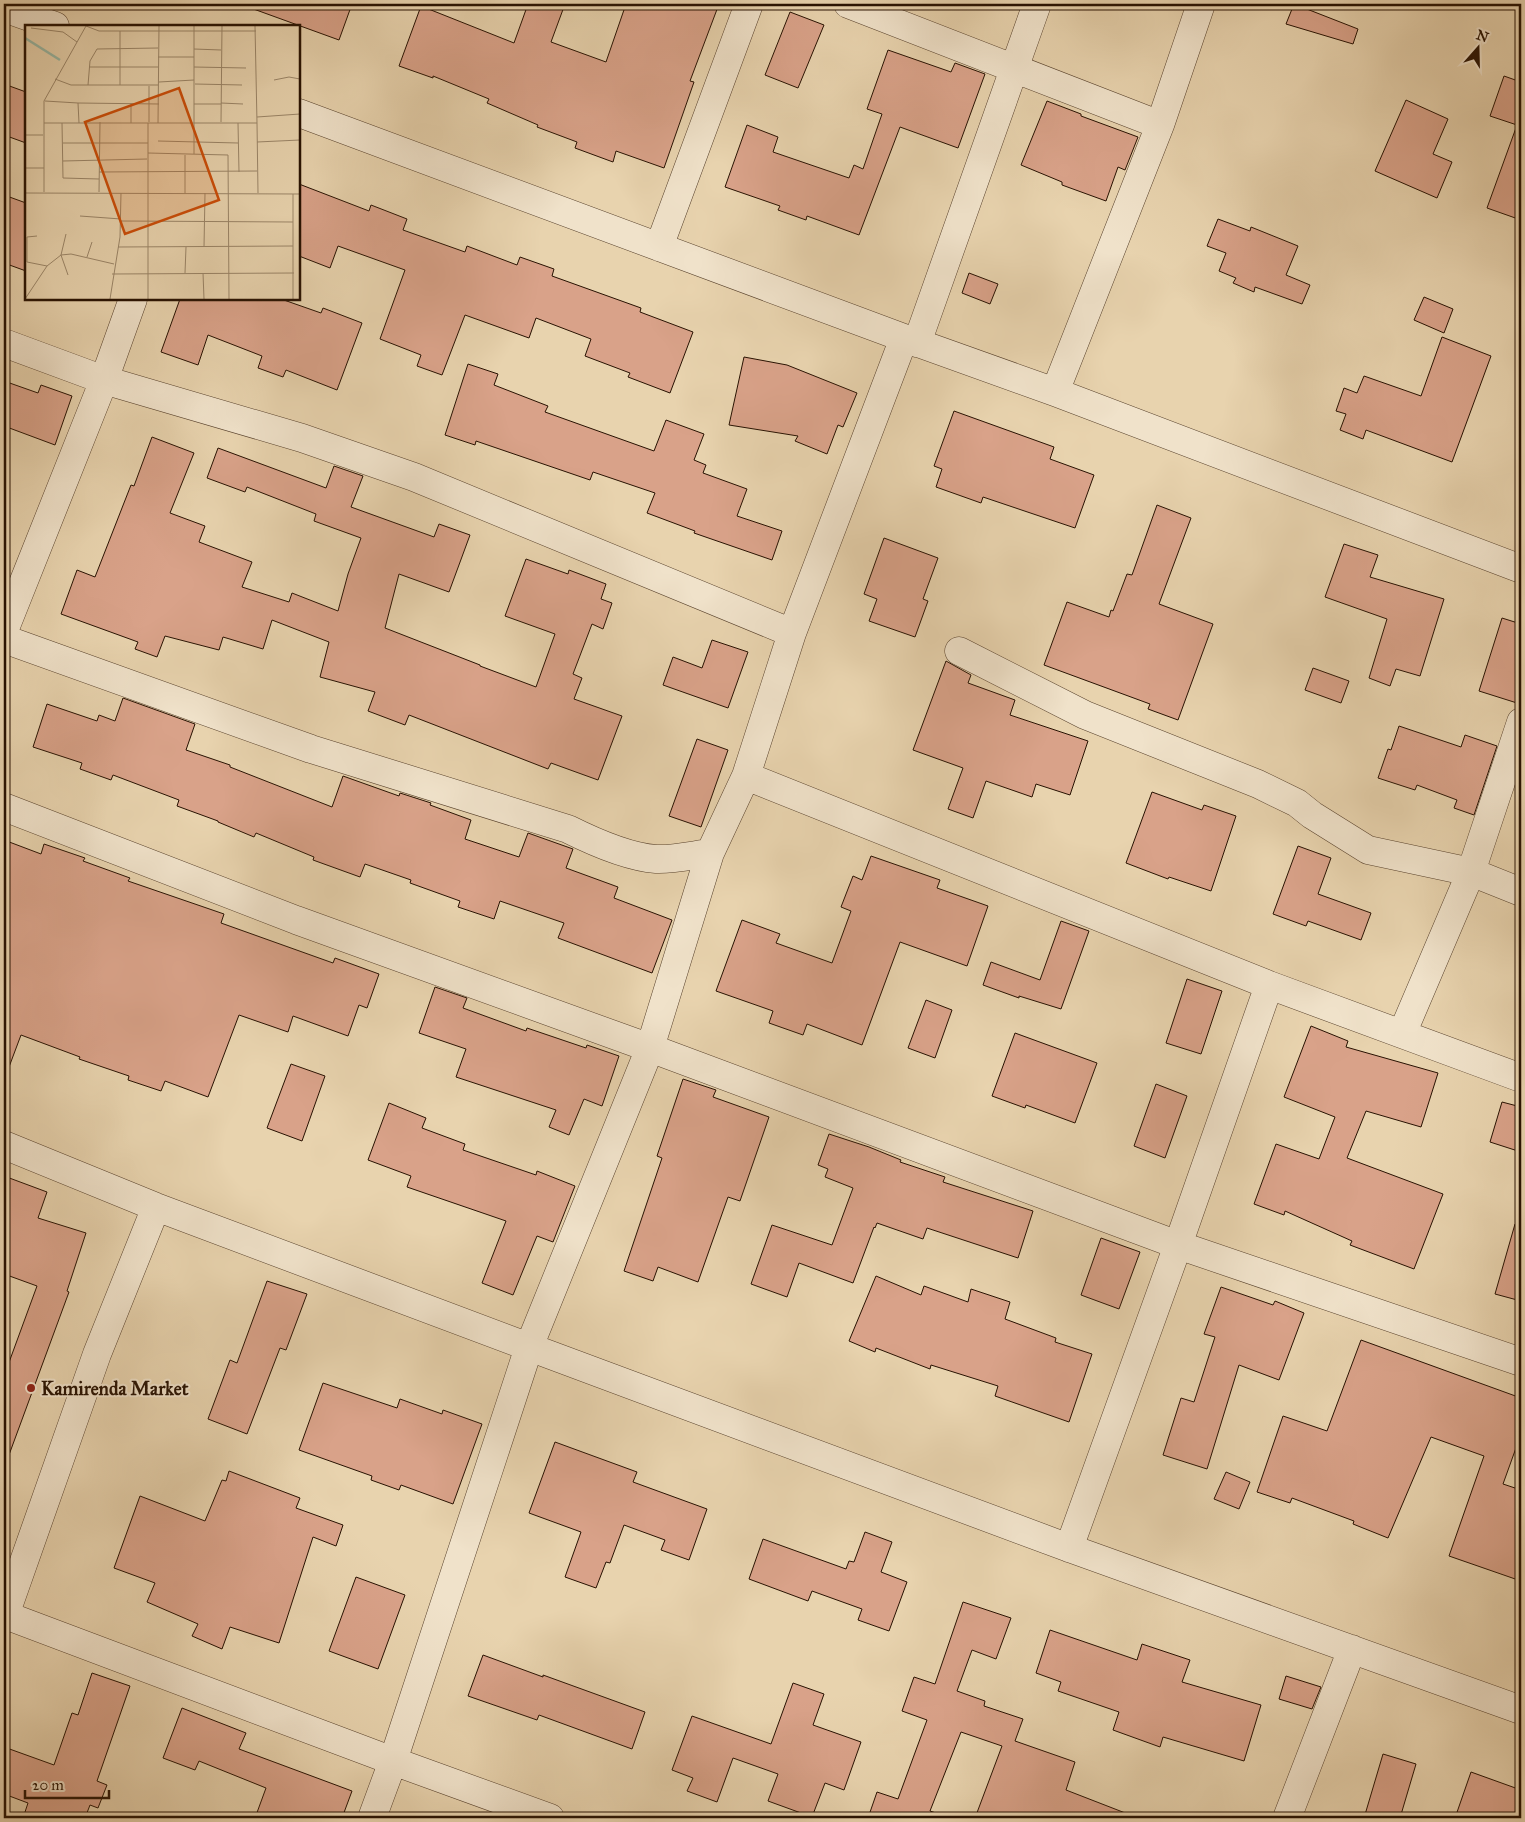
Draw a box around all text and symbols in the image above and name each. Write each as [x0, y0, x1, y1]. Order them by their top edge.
north arrow [1452, 22, 1502, 72]
inset map [25, 25, 300, 300]
text: N [1474, 26, 1491, 46]
place label: Kamirenda Market [41, 1377, 189, 1400]
marker: Kamirenda Market [25, 1382, 37, 1394]
scale bar [25, 1767, 109, 1799]
text: 20 m [32, 1776, 64, 1794]

